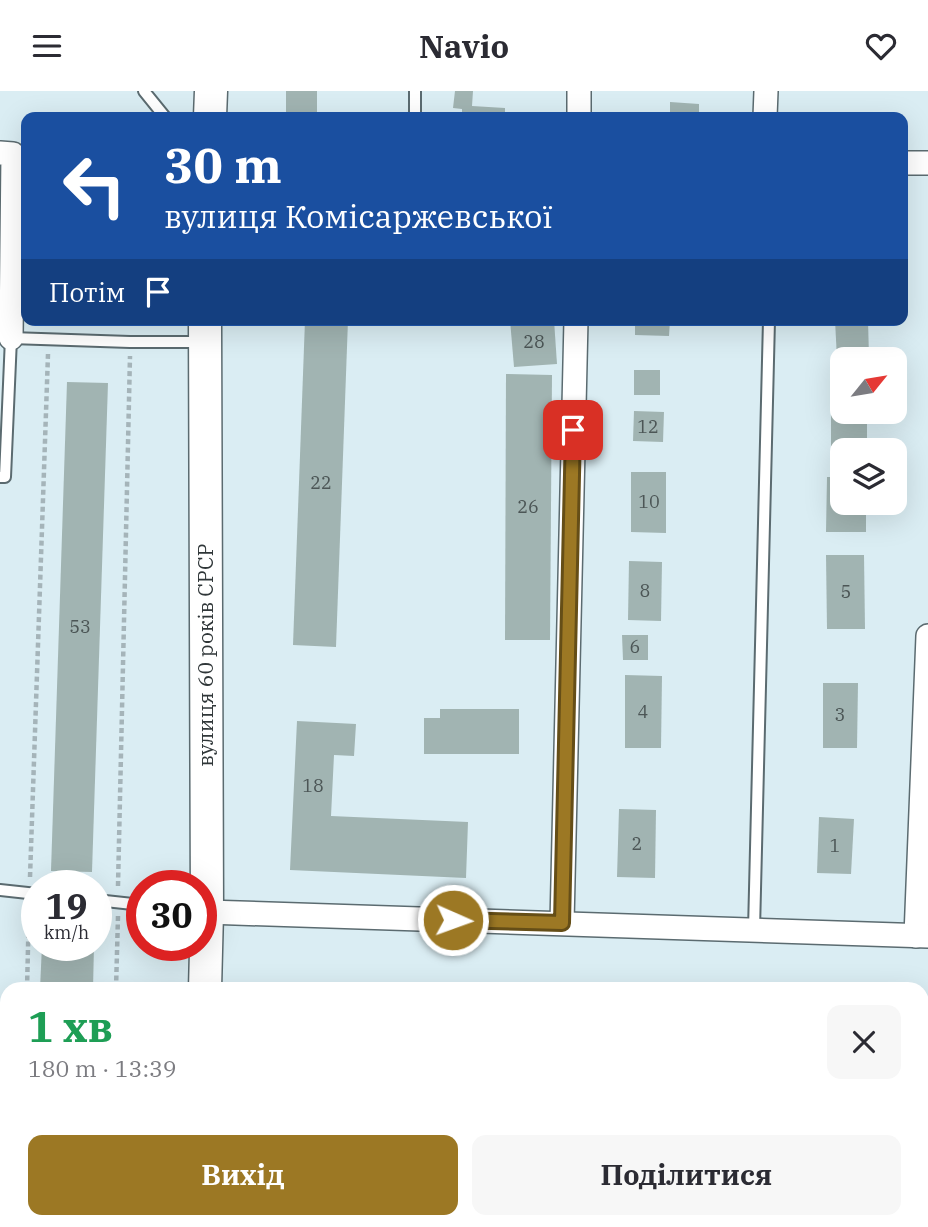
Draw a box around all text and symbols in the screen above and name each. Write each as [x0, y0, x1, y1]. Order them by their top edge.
text: Navio [419, 25, 509, 67]
icon: menu [28, 27, 66, 65]
icon: heart [862, 27, 900, 65]
text: 30 m [164, 133, 282, 196]
icon: left [49, 140, 140, 231]
text: вулиця Комісаржевської [164, 195, 552, 237]
icon: arrive [139, 273, 177, 311]
text: Потім [49, 275, 125, 309]
house number: 28 [523, 330, 545, 353]
north arrow [830, 347, 906, 423]
map controls [830, 347, 907, 515]
pin [543, 400, 603, 460]
icon: arrive [554, 411, 592, 449]
house number: 12 [637, 415, 659, 438]
button: layers [830, 438, 907, 515]
house number: 22 [310, 471, 332, 494]
house number: 10 [638, 490, 660, 513]
house number: 26 [517, 495, 539, 518]
street label: вулиця 60 років СРСР [191, 543, 219, 767]
house number: 8 [640, 579, 650, 602]
house number: 5 [841, 580, 851, 603]
house number: 53 [69, 615, 91, 638]
house number: 6 [630, 635, 640, 658]
house number: 4 [638, 700, 648, 723]
house number: 3 [835, 703, 845, 726]
house number: 18 [302, 774, 324, 797]
house number: 2 [632, 832, 642, 855]
house number: 1 [830, 834, 840, 857]
speed limit sign: 30 [126, 870, 217, 961]
text: 19 [45, 883, 88, 929]
position arrow [416, 883, 490, 957]
text: km/h [44, 921, 89, 944]
text: 1 хв [28, 999, 113, 1054]
button: close [827, 1005, 901, 1079]
text: 180 m · 13:39 [28, 1053, 177, 1083]
button: Вихід [28, 1135, 458, 1215]
button: Поділитися [472, 1135, 901, 1215]

